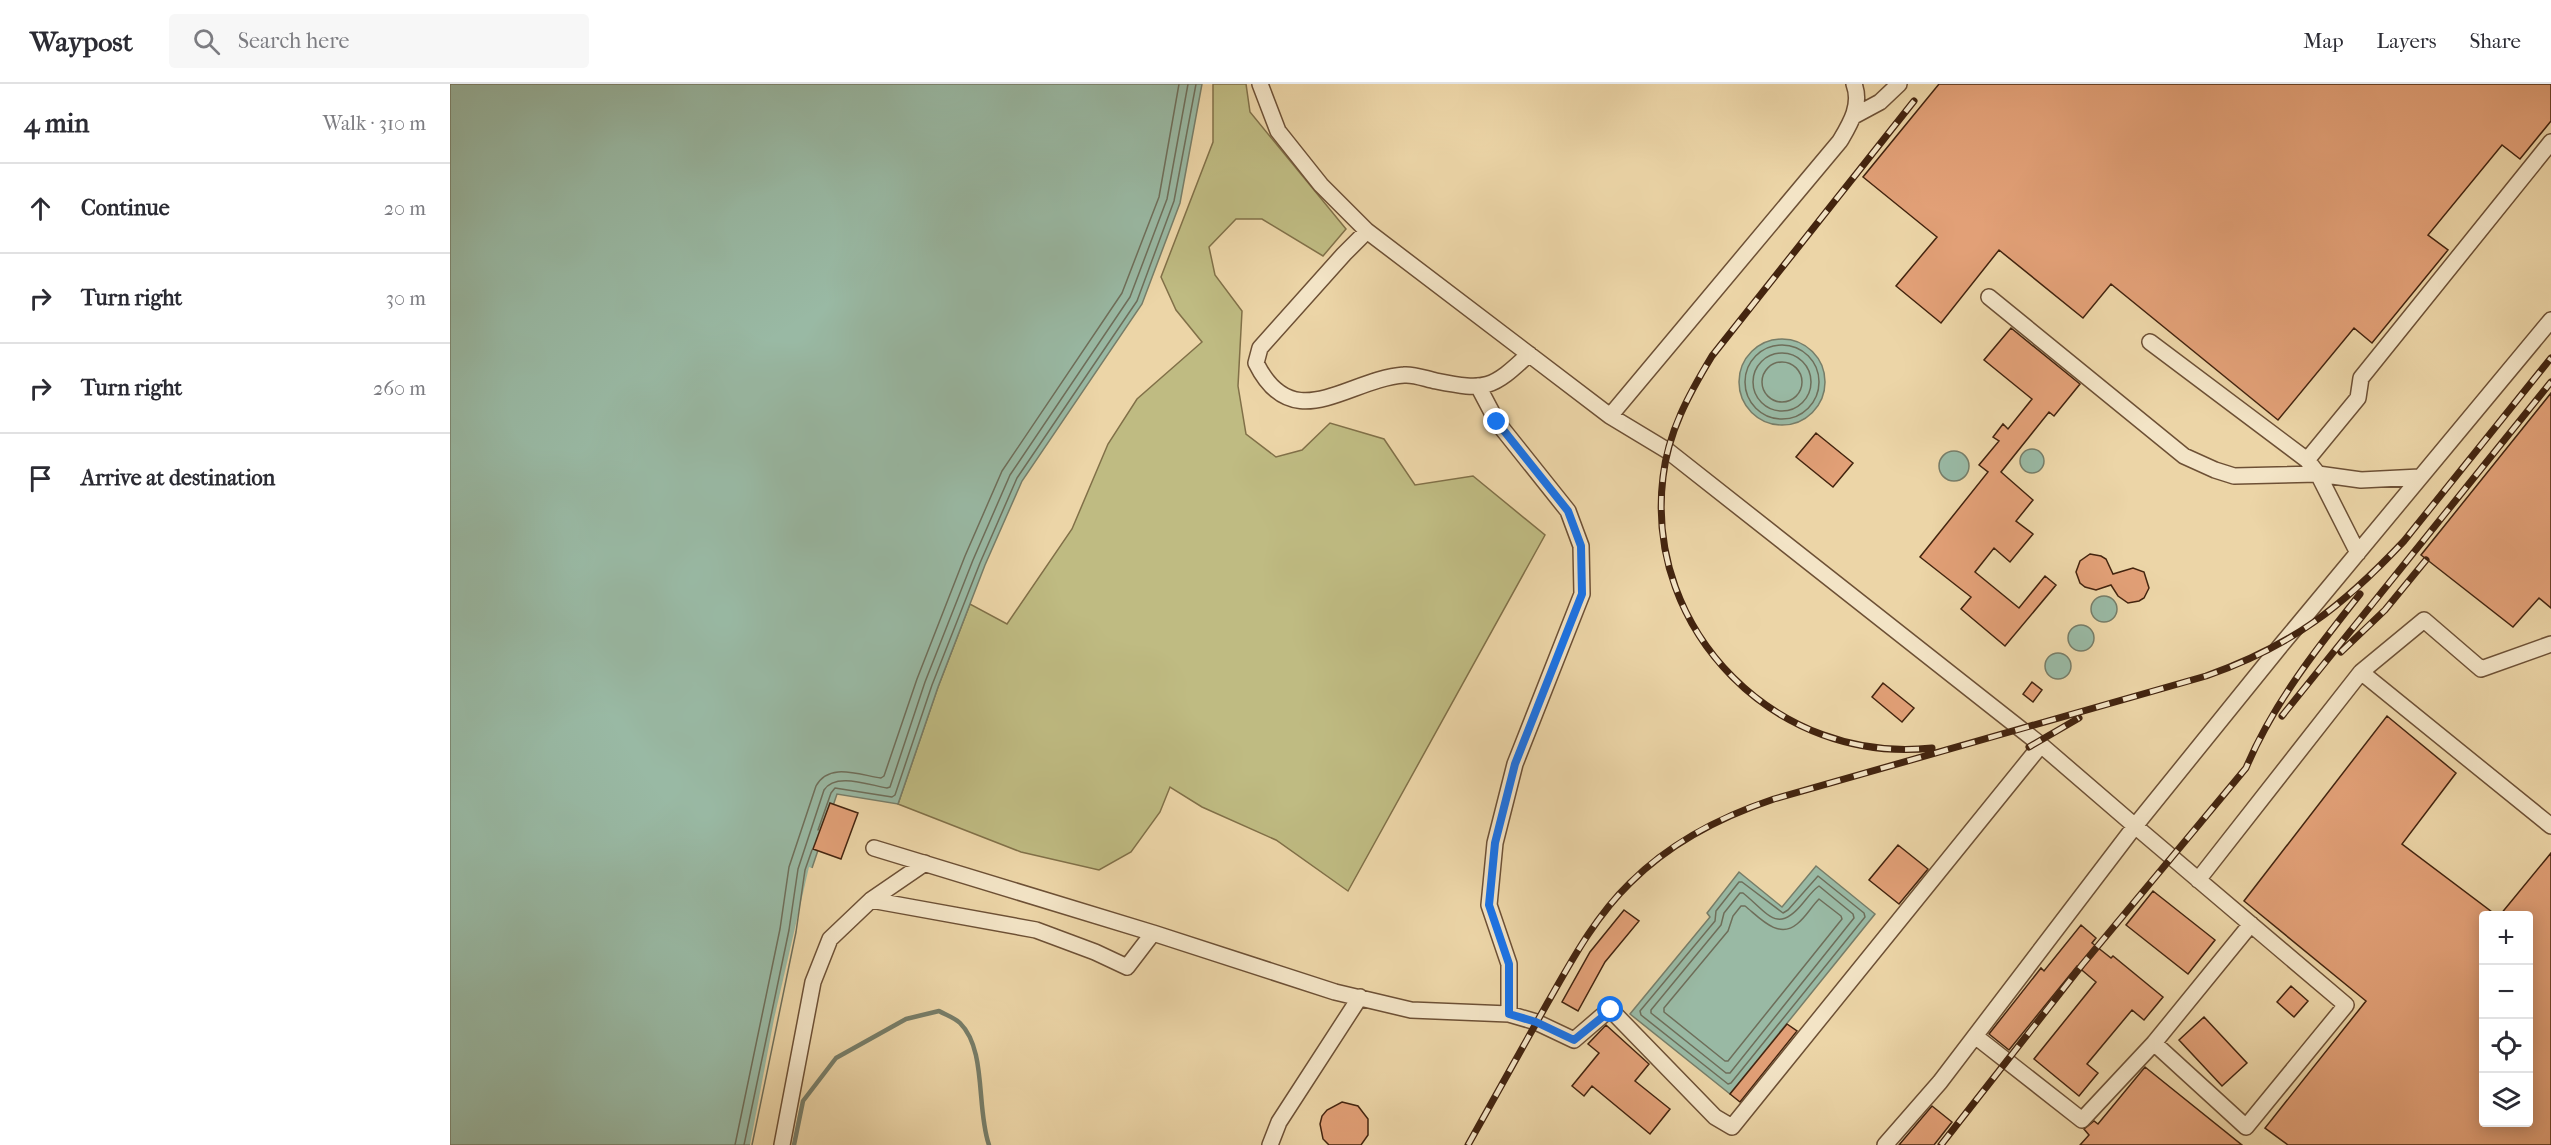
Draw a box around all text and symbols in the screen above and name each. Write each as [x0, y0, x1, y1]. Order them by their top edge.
search box [169, 14, 589, 68]
text: Waypost [30, 25, 133, 58]
icon: search [190, 25, 223, 58]
text: Search here [238, 28, 349, 54]
text: Map [2303, 29, 2344, 53]
text: Layers [2377, 29, 2436, 53]
text: Share [2469, 29, 2521, 53]
text: 4 min [24, 108, 89, 139]
text: Walk · 310 m [323, 112, 426, 135]
icon: ahead [24, 192, 57, 225]
text: Continue [81, 195, 170, 221]
text: 20 m [384, 197, 426, 220]
icon: right [24, 282, 57, 315]
text: Turn right [81, 285, 182, 311]
text: 30 m [386, 287, 426, 310]
icon: right [24, 372, 57, 405]
text: Turn right [81, 375, 182, 401]
text: 260 m [373, 377, 426, 400]
route end [1483, 408, 1509, 434]
icon: arrive [24, 462, 57, 495]
text: Arrive at destination [81, 465, 275, 491]
map controls [2479, 911, 2533, 1127]
button: + [2479, 911, 2533, 965]
button: − [2479, 965, 2533, 1019]
route start [1597, 996, 1623, 1022]
button: locate [2479, 1019, 2533, 1073]
button: layers [2479, 1073, 2533, 1127]

